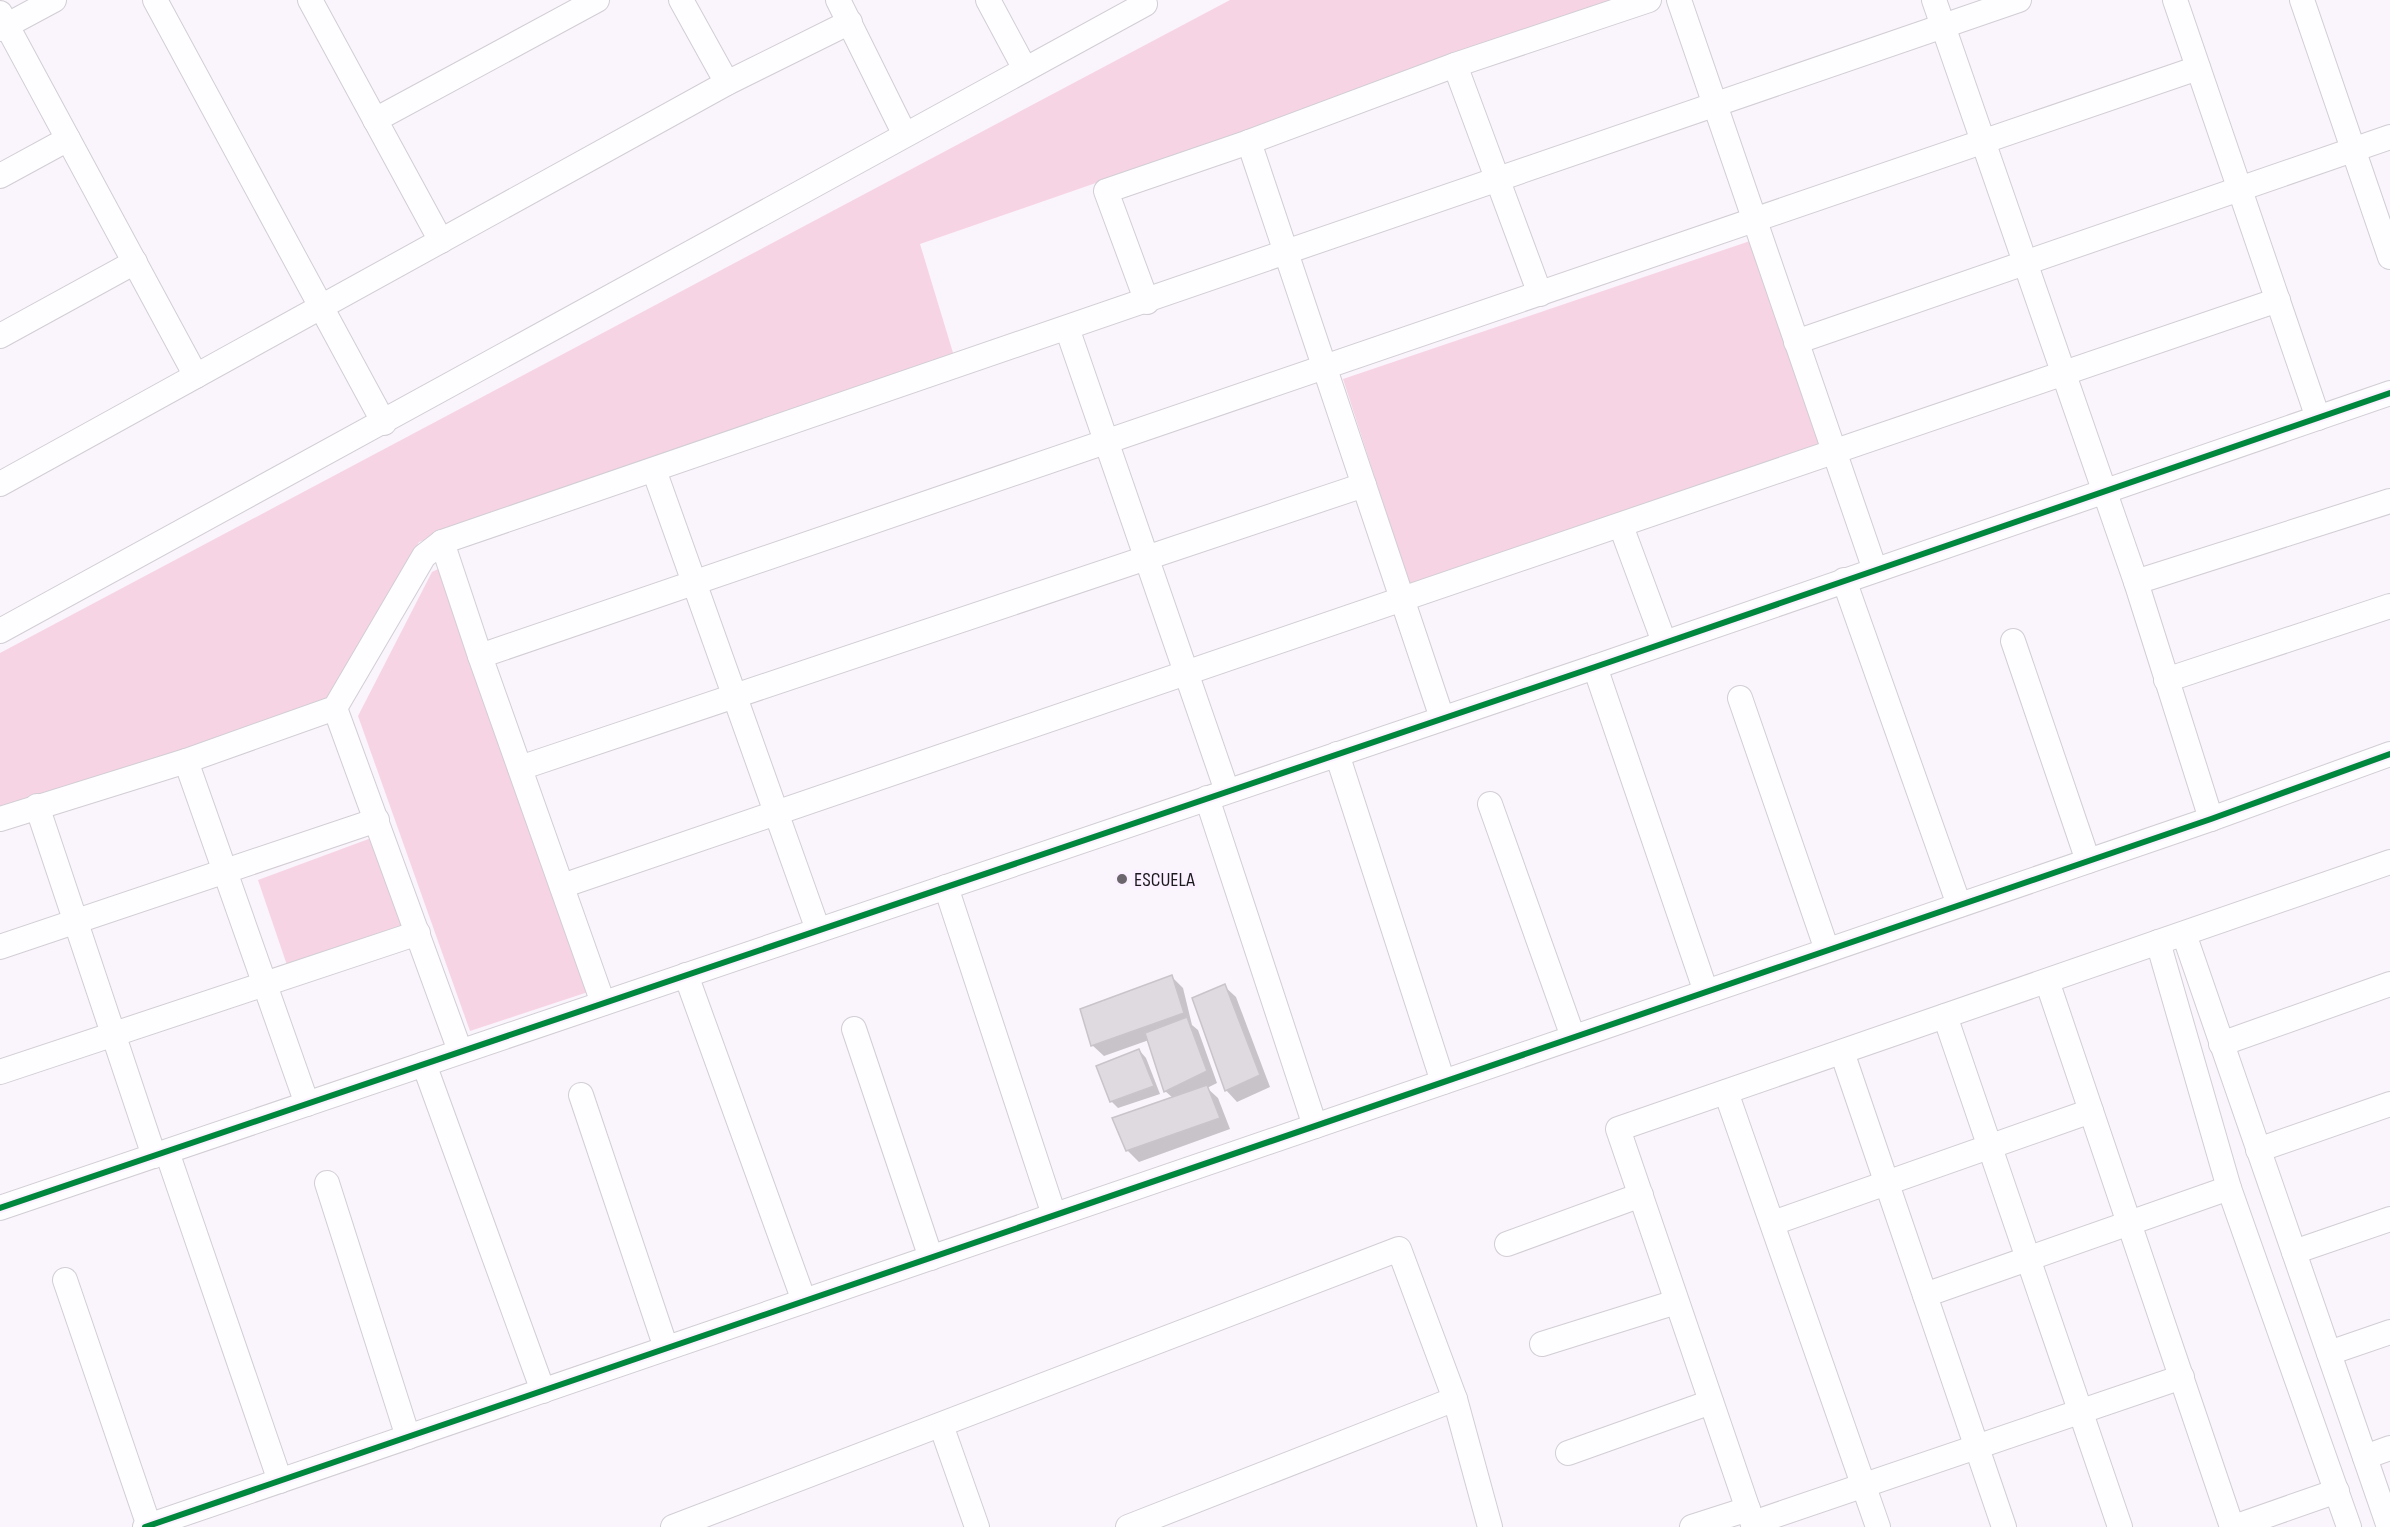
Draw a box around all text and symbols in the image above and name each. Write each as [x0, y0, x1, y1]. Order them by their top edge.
place label: ESCUELA [1134, 868, 1195, 892]
marker: ESCUELA [1115, 872, 1129, 886]

